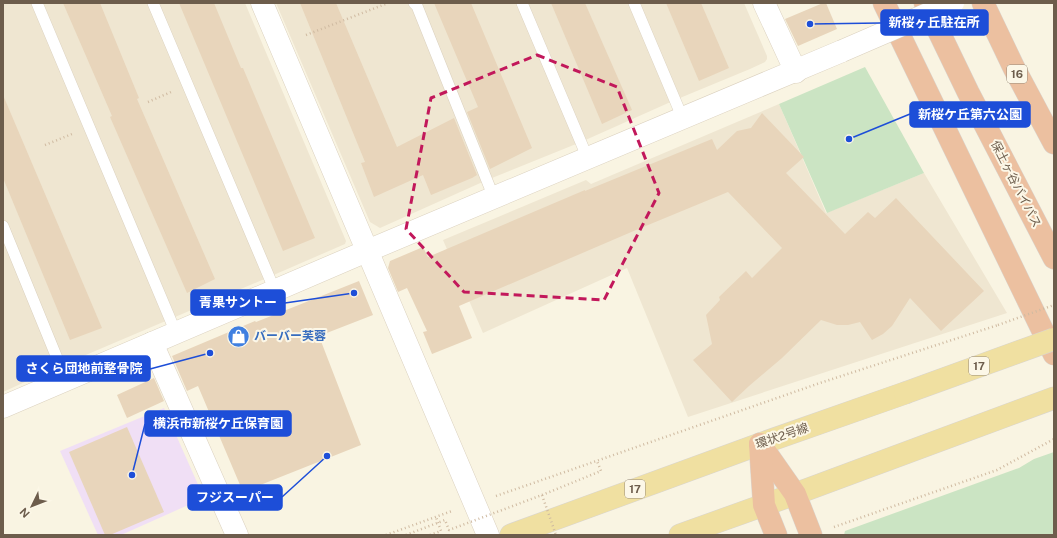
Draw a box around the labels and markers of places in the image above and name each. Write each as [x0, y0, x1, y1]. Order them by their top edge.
callout: 新桜ヶ丘駐在所 [881, 10, 988, 35]
callout: 新桜ケ丘第六公園 [910, 102, 1030, 127]
callout: 青果サントー [191, 290, 285, 315]
shop icon: バーバー芙蓉 [225, 323, 251, 349]
place label: バーバー芙蓉 [254, 329, 326, 343]
callout: さくら団地前整骨院 [17, 356, 150, 381]
callout: 横浜市新桜ケ丘保育園 [145, 411, 291, 436]
callout: フジスーパー [188, 485, 282, 510]

